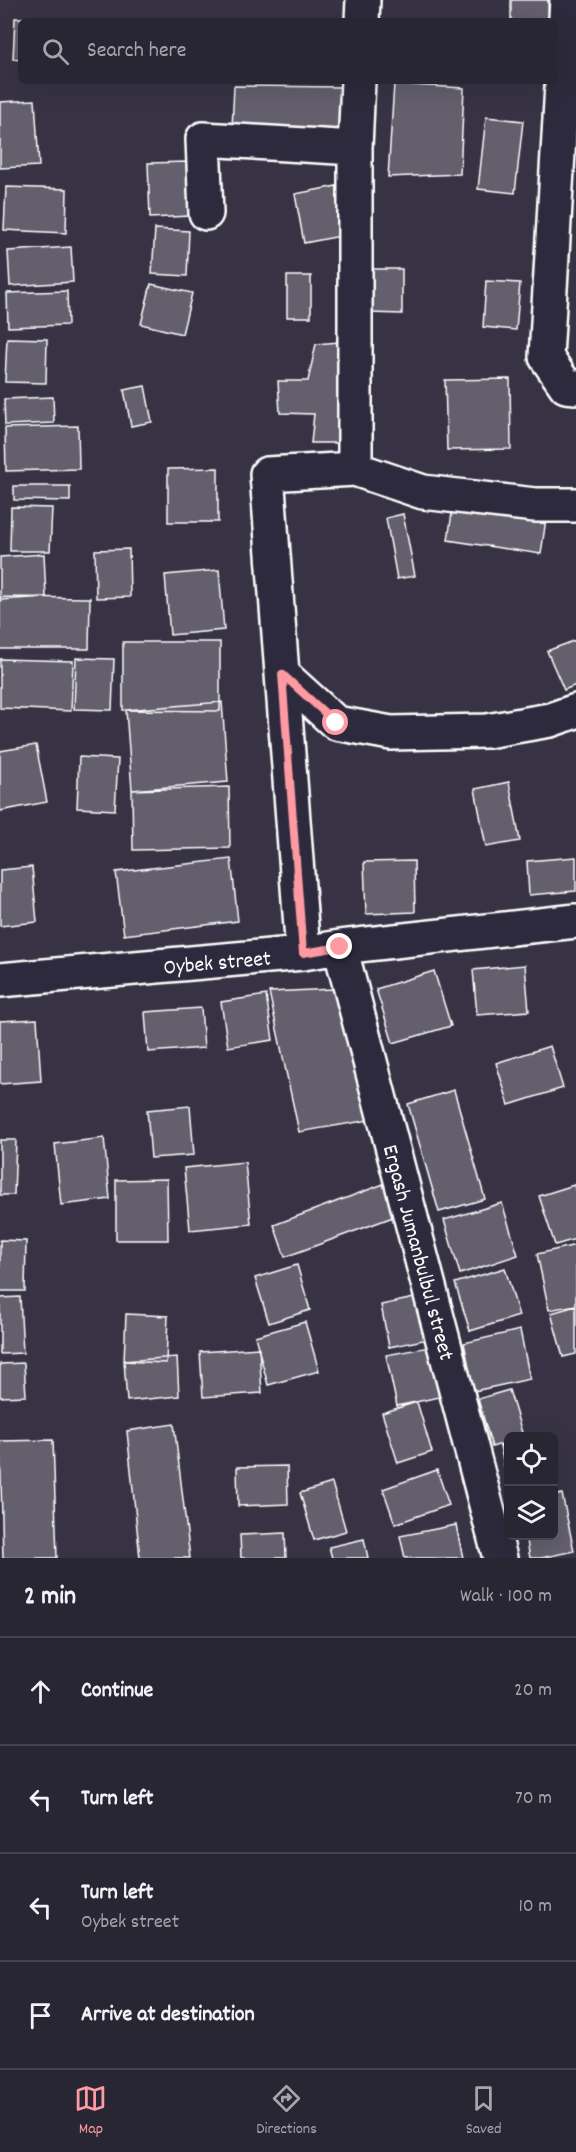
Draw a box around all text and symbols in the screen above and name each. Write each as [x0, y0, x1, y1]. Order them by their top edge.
search box [18, 18, 558, 84]
icon: search [39, 35, 72, 68]
text: Search here [87, 36, 186, 67]
route start [322, 709, 348, 735]
route end [326, 933, 352, 959]
street label: Oybek street [162, 944, 272, 985]
street label: Ergash Jumanbulbul street [373, 1142, 460, 1364]
map controls [504, 1432, 558, 1540]
button: locate [504, 1432, 558, 1486]
button: layers [504, 1486, 558, 1540]
text: 2 min [24, 1579, 76, 1616]
text: Walk · 100 m [460, 1583, 552, 1611]
icon: ahead [24, 1675, 57, 1708]
text: Continue [81, 1676, 153, 1707]
text: 20 m [514, 1677, 552, 1705]
icon: left [24, 1783, 57, 1816]
text: Turn left [81, 1784, 153, 1815]
text: 70 m [515, 1785, 552, 1813]
text: Turn left [81, 1878, 153, 1909]
icon: left [24, 1891, 57, 1924]
text: 10 m [518, 1893, 552, 1921]
text: Oybek street [81, 1909, 179, 1937]
icon: arrive [24, 1999, 57, 2032]
text: Arrive at destination [81, 2000, 255, 2031]
tab: Map [74, 2082, 107, 2141]
tab: Directions [256, 2082, 317, 2141]
tab: Saved [466, 2082, 502, 2141]

